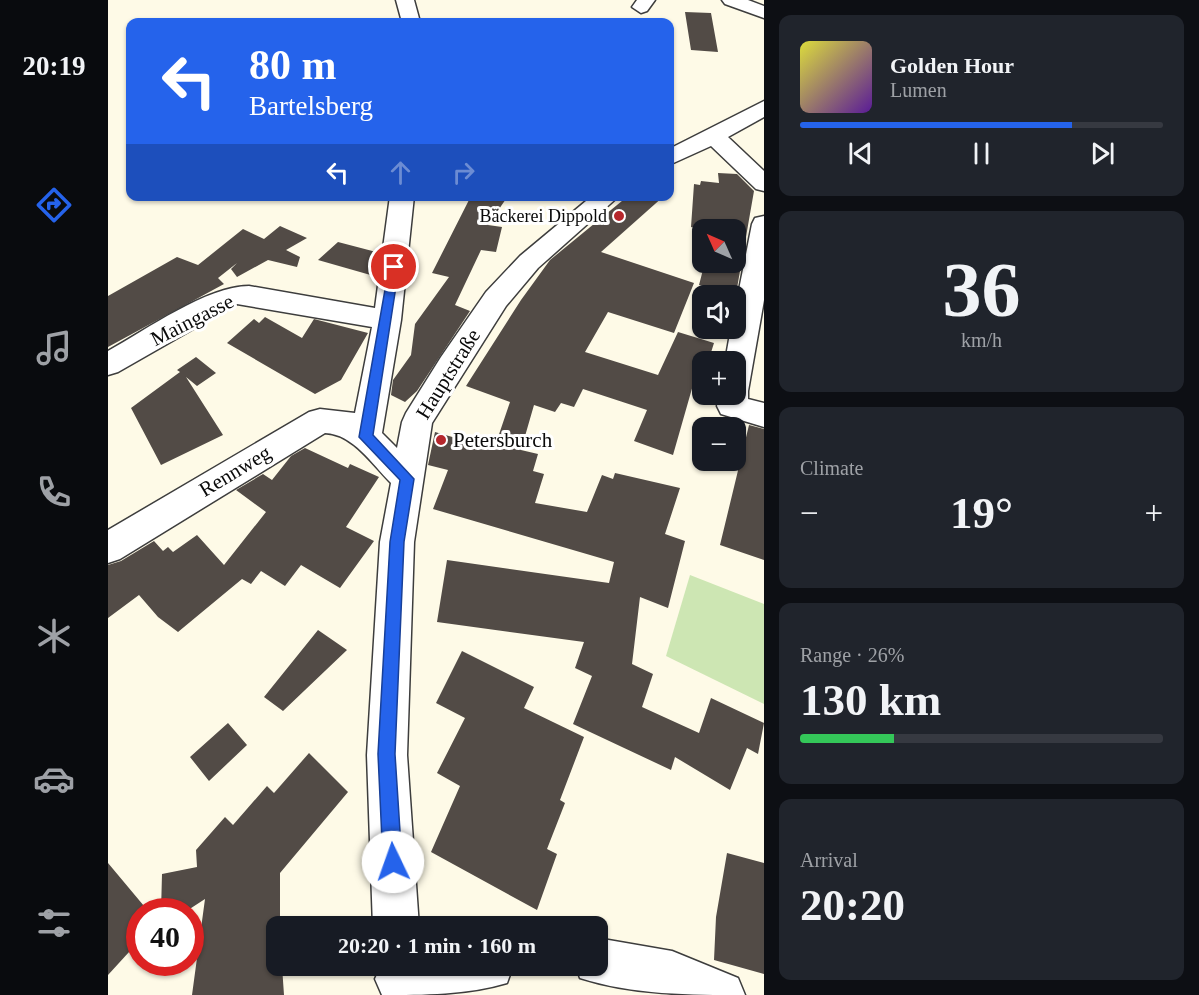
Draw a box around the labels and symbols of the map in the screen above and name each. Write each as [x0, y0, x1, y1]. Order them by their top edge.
place label: Bäckerei Dippold [480, 206, 607, 226]
marker: Bäckerei Dippold [612, 209, 626, 223]
north arrow [692, 219, 746, 273]
pin [368, 241, 419, 292]
street label: Maingasse [147, 289, 237, 351]
street label: Hauptstraße [411, 325, 485, 423]
place label: Petersburch [453, 428, 553, 452]
marker: Petersburch [434, 433, 448, 447]
street label: Rennweg [195, 440, 276, 502]
position arrow [361, 830, 425, 894]
speed limit sign: 40 [126, 898, 204, 976]

